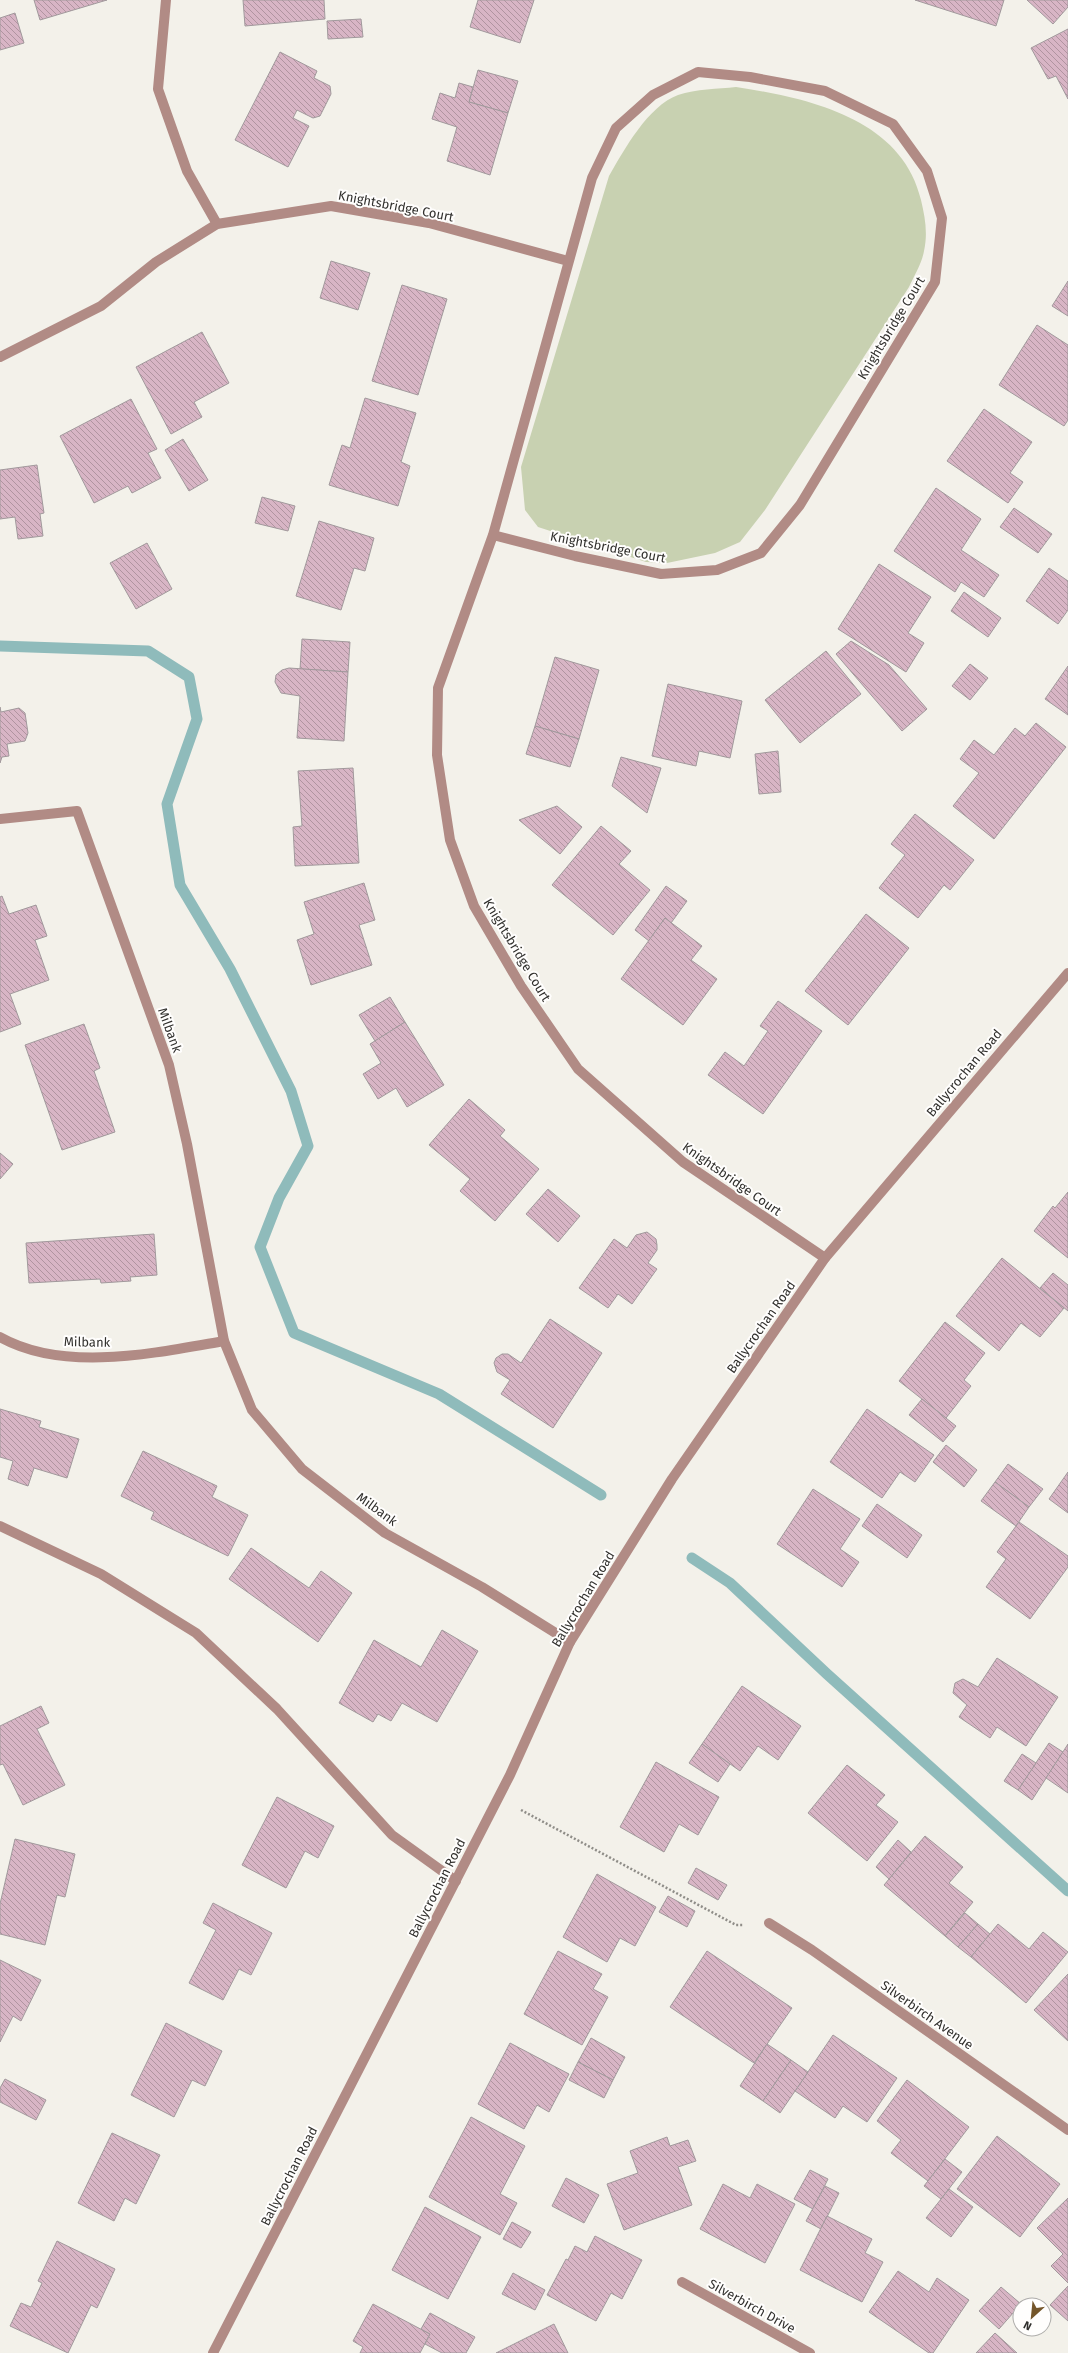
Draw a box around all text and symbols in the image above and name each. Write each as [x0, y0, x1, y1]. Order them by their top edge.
street label: Knightsbridge Court [337, 187, 455, 225]
street label: Knightsbridge Court [854, 274, 928, 382]
street label: Knightsbridge Court [549, 528, 667, 566]
street label: Knightsbridge Court [480, 896, 554, 1004]
street label: Milbank [155, 1006, 185, 1055]
street label: Ballycrochan Road [923, 1026, 1005, 1120]
street label: Knightsbridge Court [680, 1139, 785, 1219]
street label: Ballycrochan Road [724, 1278, 798, 1376]
street label: Milbank [64, 1334, 111, 1350]
street label: Milbank [354, 1489, 401, 1529]
street label: Ballycrochan Road [548, 1548, 618, 1650]
street label: Ballycrochan Road [406, 1836, 468, 1940]
street label: Silverbirch Avenue [878, 1978, 976, 2052]
street label: Ballycrochan Road [258, 2124, 320, 2228]
street label: Silverbirch Drive [706, 2276, 798, 2336]
north arrow [1012, 2297, 1052, 2337]
text: N [1021, 2318, 1034, 2333]

